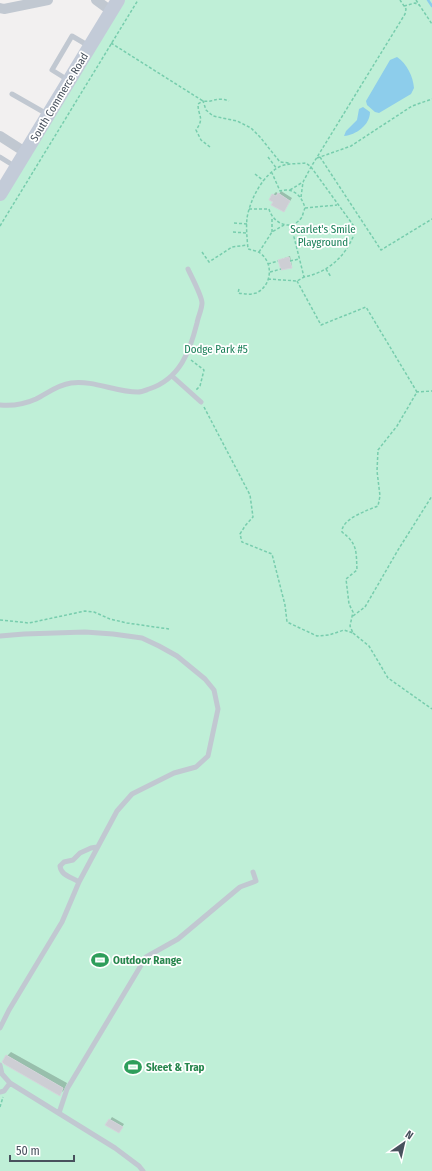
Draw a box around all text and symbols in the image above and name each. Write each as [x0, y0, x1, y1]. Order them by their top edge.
street label: South Commerce Road [28, 50, 91, 144]
park label: Scarlet's Smile Playground [290, 223, 356, 249]
park label: Dodge Park #5 [184, 343, 248, 356]
sports icon: Outdoor Range [90, 950, 110, 970]
place label: Outdoor Range [113, 954, 182, 967]
sports icon: Skeet & Trap [123, 1057, 143, 1077]
place label: Skeet & Trap [146, 1061, 205, 1074]
north arrow [384, 1123, 424, 1163]
text: N [403, 1128, 416, 1142]
scale bar [10, 1137, 74, 1163]
text: 50 m [16, 1144, 40, 1158]

